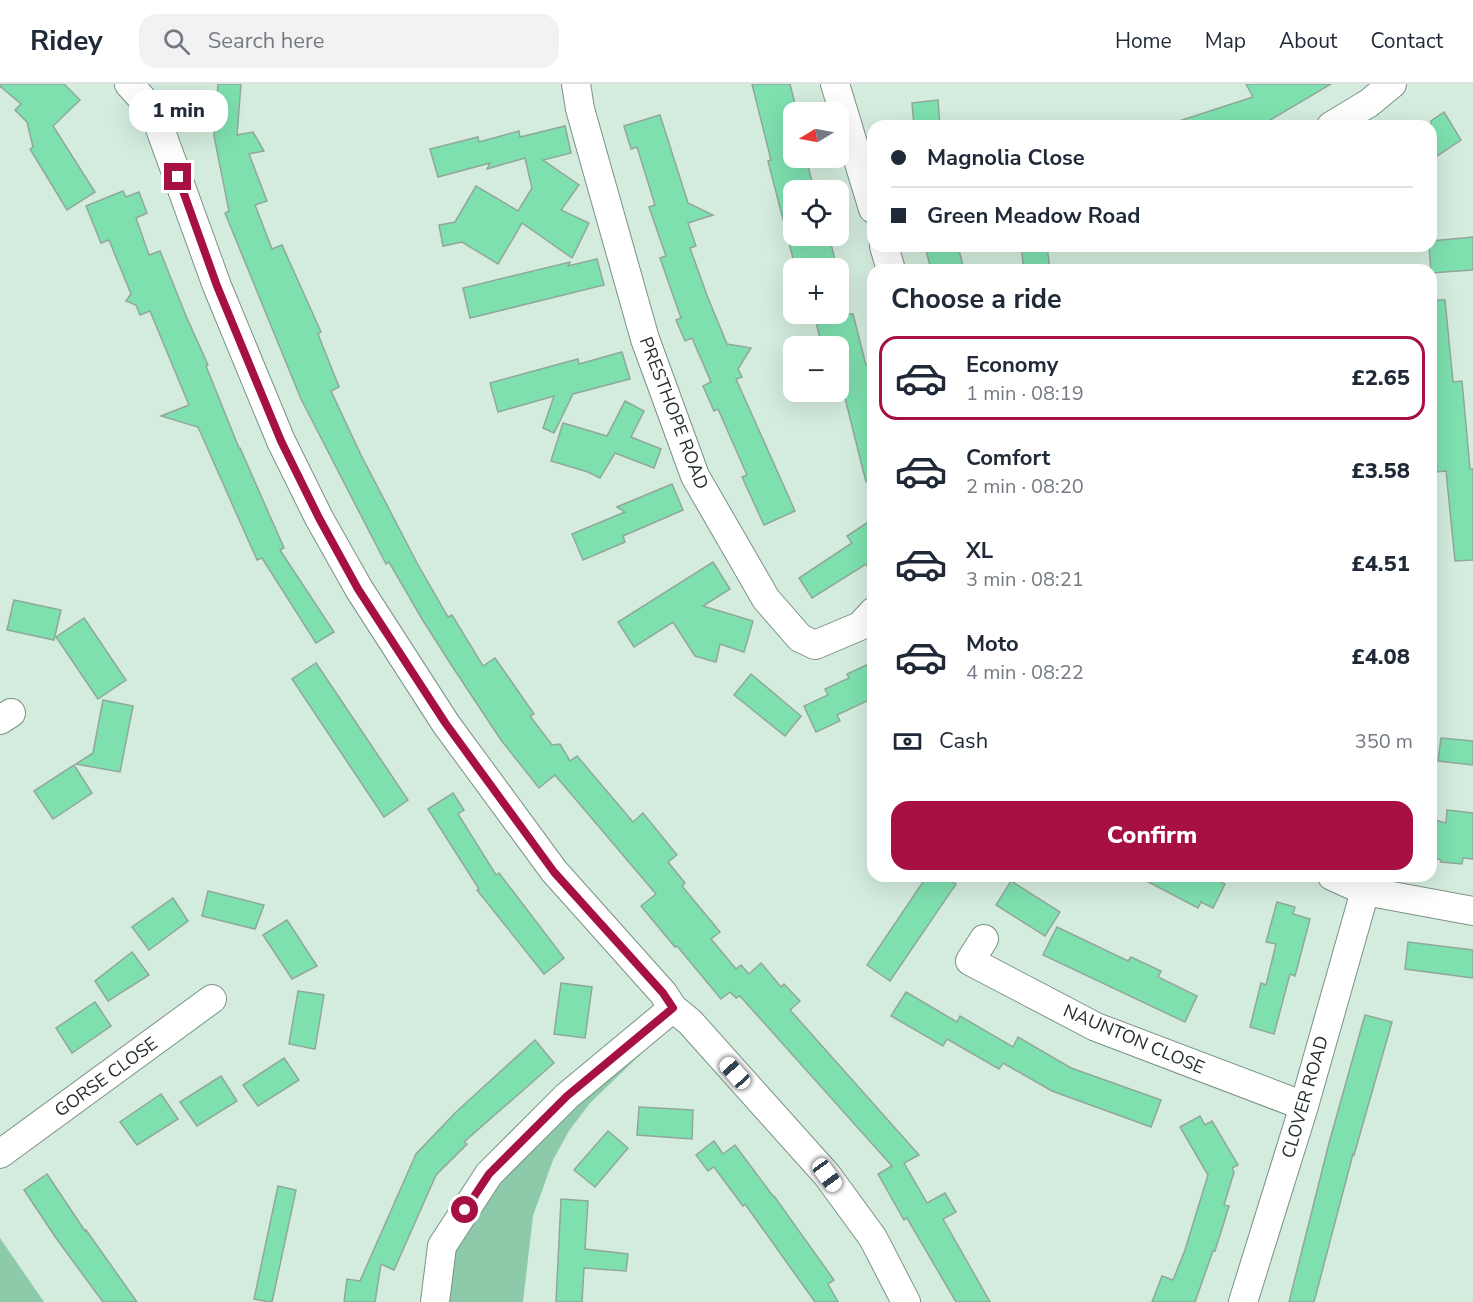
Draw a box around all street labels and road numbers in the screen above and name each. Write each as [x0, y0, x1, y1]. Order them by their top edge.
street label: PRESTHOPE ROAD [634, 333, 714, 493]
street label: NAUNTON CLOSE [1060, 998, 1208, 1080]
street label: GORSE CLOSE [50, 1032, 162, 1122]
street label: CLOVER ROAD [1276, 1033, 1334, 1161]

